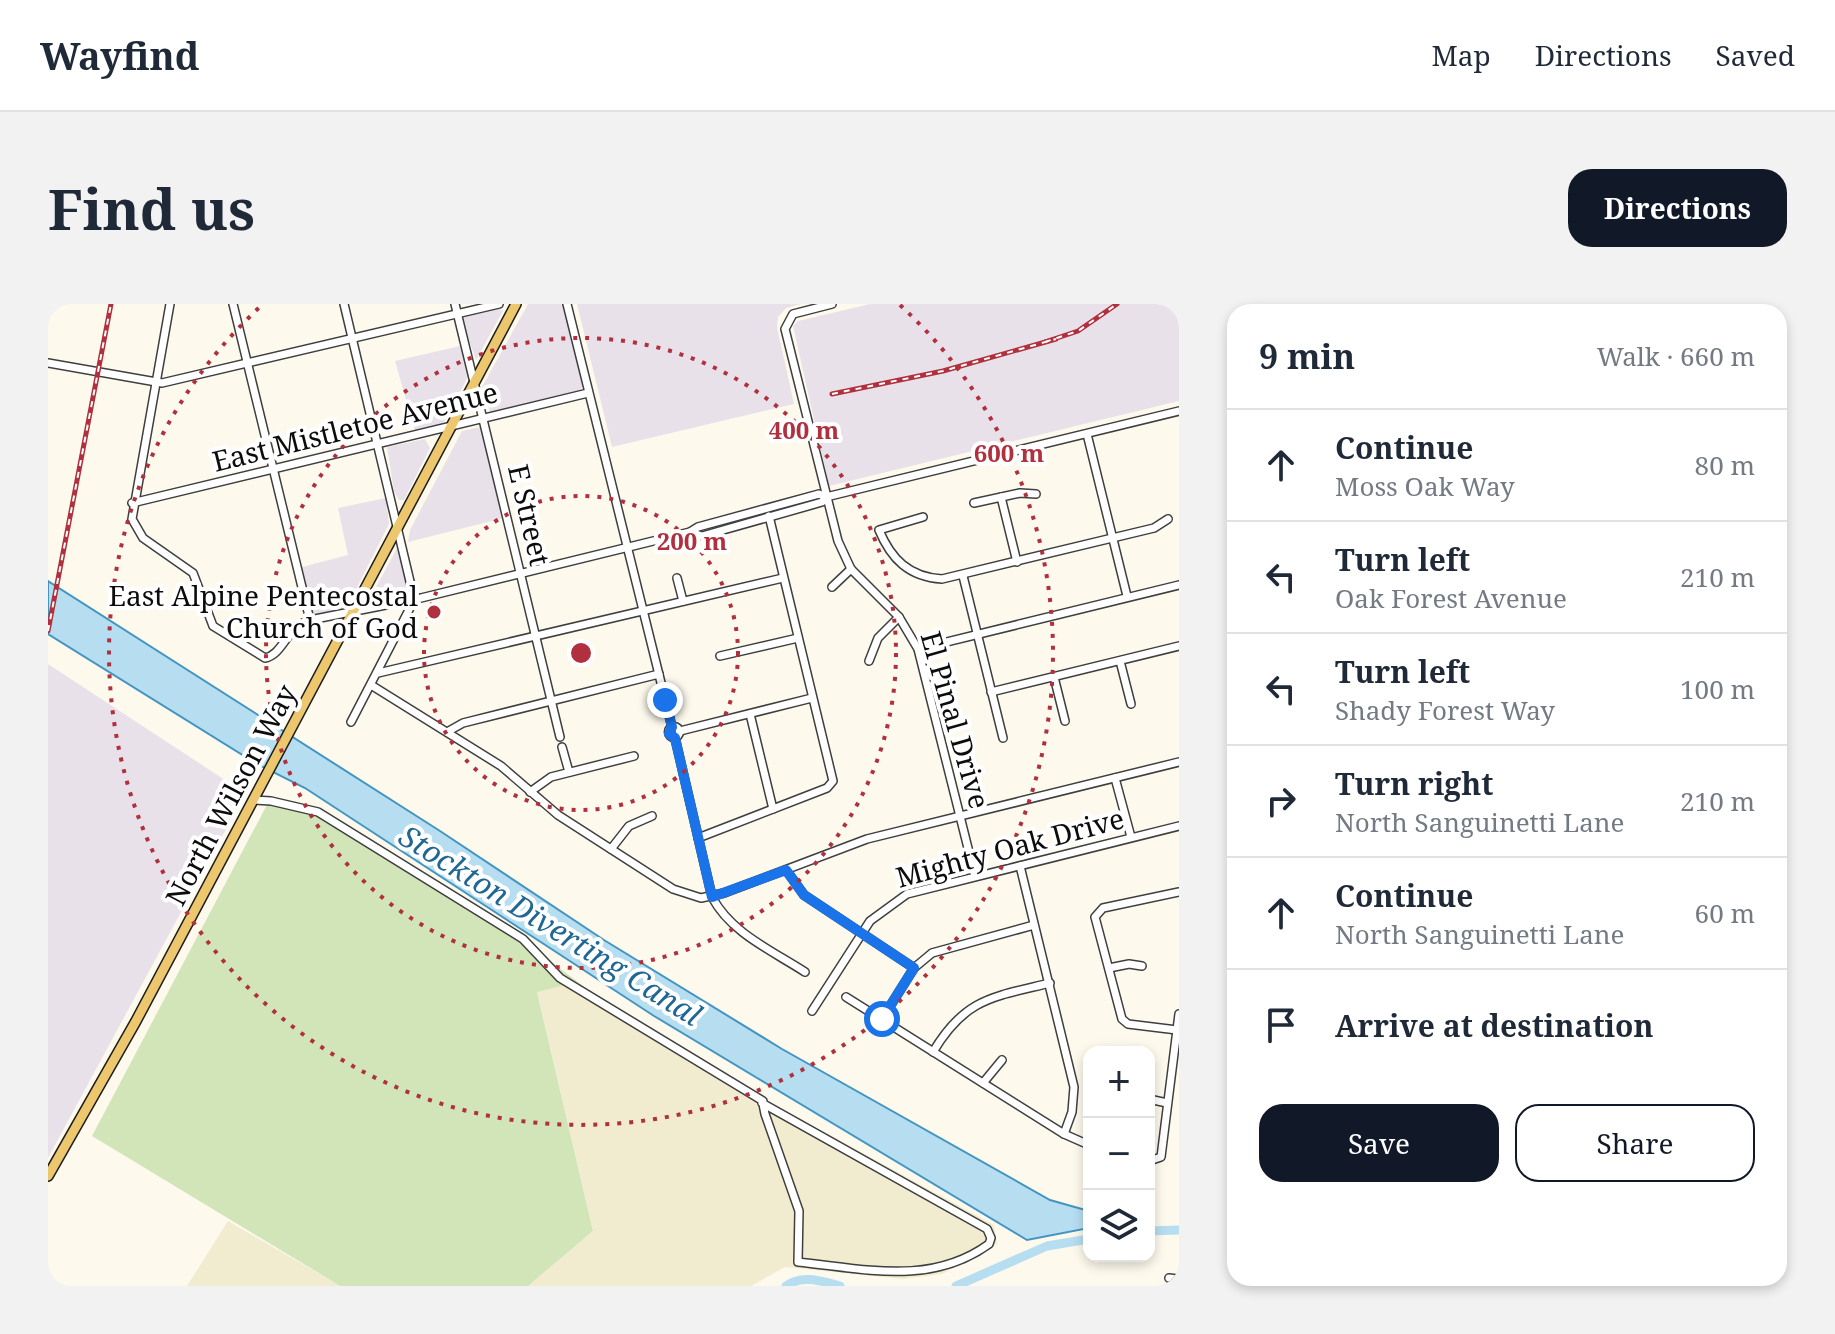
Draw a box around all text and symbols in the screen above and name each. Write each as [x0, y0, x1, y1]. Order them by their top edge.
text: Wayfind [40, 29, 199, 81]
text: Map [1431, 36, 1491, 74]
text: Directions [1535, 36, 1672, 74]
text: Saved [1716, 36, 1795, 74]
button: Directions [1568, 169, 1787, 247]
text: Find us [48, 170, 255, 246]
text: 9 min [1259, 333, 1355, 379]
text: Walk · 660 m [1597, 338, 1755, 374]
street label: East Mistletoe Avenue [208, 372, 501, 480]
text: 400 m [769, 413, 840, 446]
text: Continue [1335, 427, 1473, 468]
text: 600 m [974, 436, 1045, 469]
icon: ahead [1259, 443, 1303, 487]
text: 80 m [1695, 447, 1755, 483]
street label: E Street [500, 460, 560, 569]
text: Moss Oak Way [1335, 468, 1515, 504]
text: 200 m [657, 524, 728, 557]
text: Turn left [1335, 539, 1470, 580]
icon: left [1259, 555, 1303, 599]
text: 210 m [1680, 559, 1755, 595]
place label: East Alpine Pentecostal Church of God [108, 576, 418, 646]
text: Oak Forest Avenue [1335, 580, 1567, 616]
marker: East Alpine Pentecostal Church of God [425, 603, 443, 621]
street label: El Pinal Drive [913, 627, 999, 813]
centre of rings [567, 639, 595, 667]
text: Turn left [1335, 651, 1470, 692]
icon: left [1259, 667, 1303, 711]
text: 100 m [1680, 671, 1755, 707]
street label: North Wilson Way [156, 677, 305, 912]
route end [647, 682, 683, 718]
text: Shady Forest Way [1335, 692, 1555, 728]
text: Turn right [1335, 763, 1493, 804]
icon: right [1259, 779, 1303, 823]
text: 210 m [1680, 783, 1755, 819]
street label: Mighty Oak Drive [891, 798, 1128, 896]
text: North Sanguinetti Lane [1335, 804, 1624, 840]
water label: Stockton Diverting Canal [392, 815, 710, 1035]
text: Continue [1335, 875, 1473, 916]
icon: ahead [1259, 891, 1303, 935]
text: 60 m [1695, 895, 1755, 931]
text: North Sanguinetti Lane [1335, 916, 1624, 952]
route start [864, 1001, 900, 1037]
icon: arrive [1259, 1003, 1303, 1047]
text: Arrive at destination [1335, 1005, 1654, 1046]
map controls [1083, 1046, 1155, 1262]
button: + [1083, 1046, 1155, 1118]
button: Save [1259, 1104, 1499, 1182]
button: Share [1515, 1104, 1755, 1182]
button: − [1083, 1118, 1155, 1190]
button: layers [1083, 1190, 1155, 1262]

